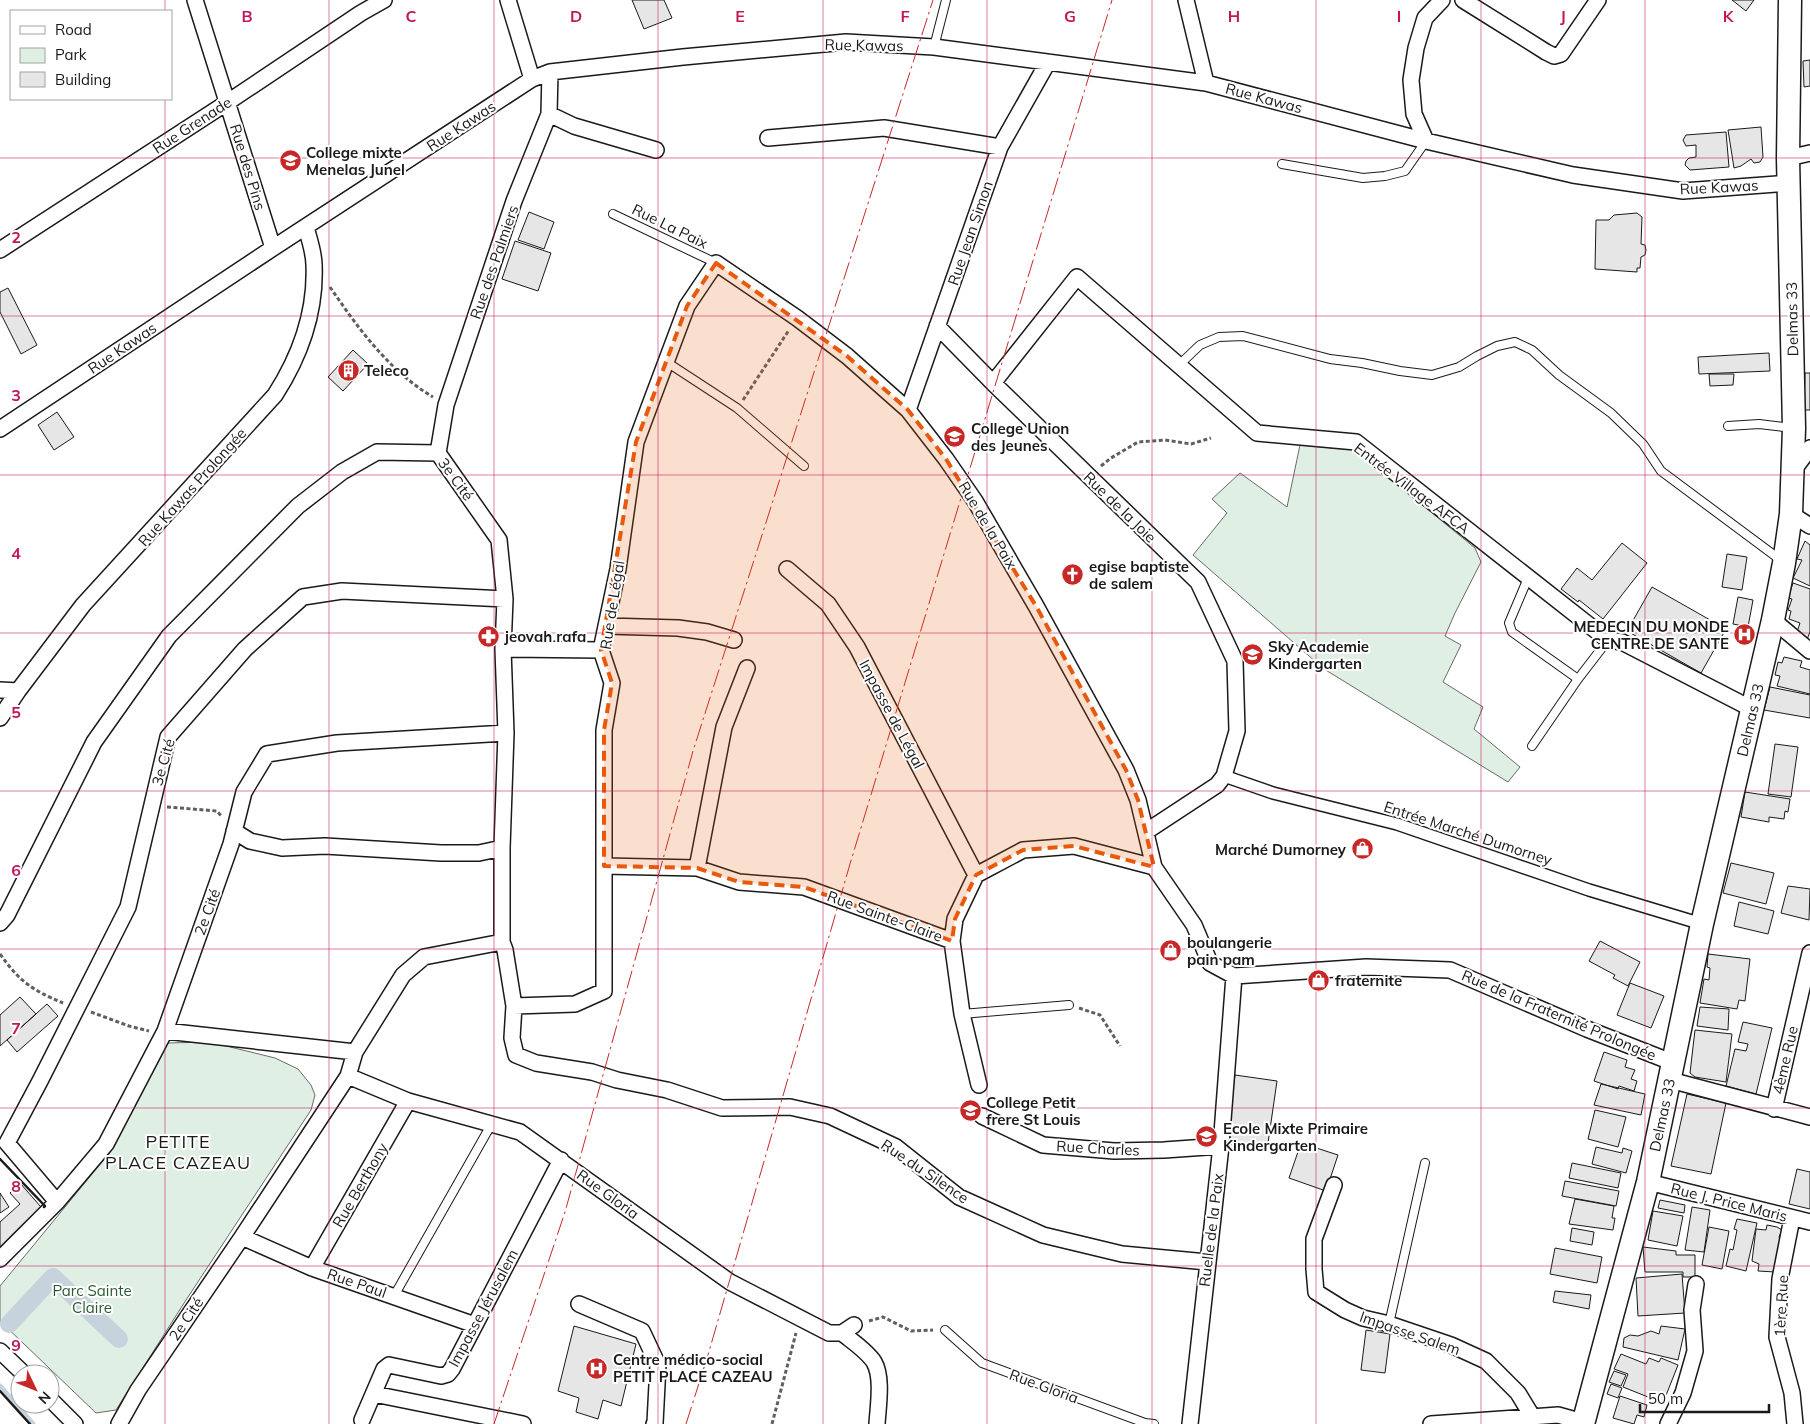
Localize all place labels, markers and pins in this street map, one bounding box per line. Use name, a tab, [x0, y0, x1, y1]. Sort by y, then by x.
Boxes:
place label: College mixte Menelas Junel	[306, 143, 405, 179]
school or university icon: College mixte Menelas Junel	[278, 149, 302, 173]
building icon: Teleco	[336, 358, 360, 382]
place label: Teleco	[364, 361, 409, 380]
place label: College Union des Jeunes	[971, 419, 1069, 455]
school or university icon: College Union des Jeunes	[943, 425, 967, 449]
place label: egise baptiste de salem	[1089, 557, 1189, 593]
church icon: egise baptiste de salem	[1061, 563, 1085, 587]
place label: MEDECIN DU MONDE CENTRE DE SANTE	[1574, 617, 1729, 653]
hospital icon: MEDECIN DU MONDE CENTRE DE SANTE	[1733, 623, 1757, 647]
pharmacy icon: jeovah rafa	[477, 624, 501, 648]
place label: jeovah rafa	[504, 627, 586, 646]
place label: Sky Academie Kindergarten	[1268, 637, 1369, 673]
school or university icon: Sky Academie Kindergarten	[1240, 643, 1264, 667]
shop icon: Marché Dumorney	[1350, 837, 1374, 861]
place label: Marché Dumorney	[1215, 840, 1347, 859]
place label: boulangerie pain pam	[1187, 933, 1272, 969]
shop icon: boulangerie pain pam	[1159, 939, 1183, 963]
shop icon: fraternite	[1307, 968, 1331, 992]
place label: fraternite	[1335, 971, 1402, 990]
place label: College Petit frere St Louis	[986, 1093, 1081, 1129]
school or university icon: College Petit frere St Louis	[958, 1099, 982, 1123]
place label: Ecole Mixte Primaire Kindergarten	[1223, 1119, 1368, 1155]
school or university icon: Ecole Mixte Primaire Kindergarten	[1195, 1125, 1219, 1149]
place label: Centre médico-social PETIT PLACE CAZEAU	[613, 1350, 773, 1386]
hospital icon: Centre médico-social PETIT PLACE CAZEAU	[585, 1356, 609, 1380]

